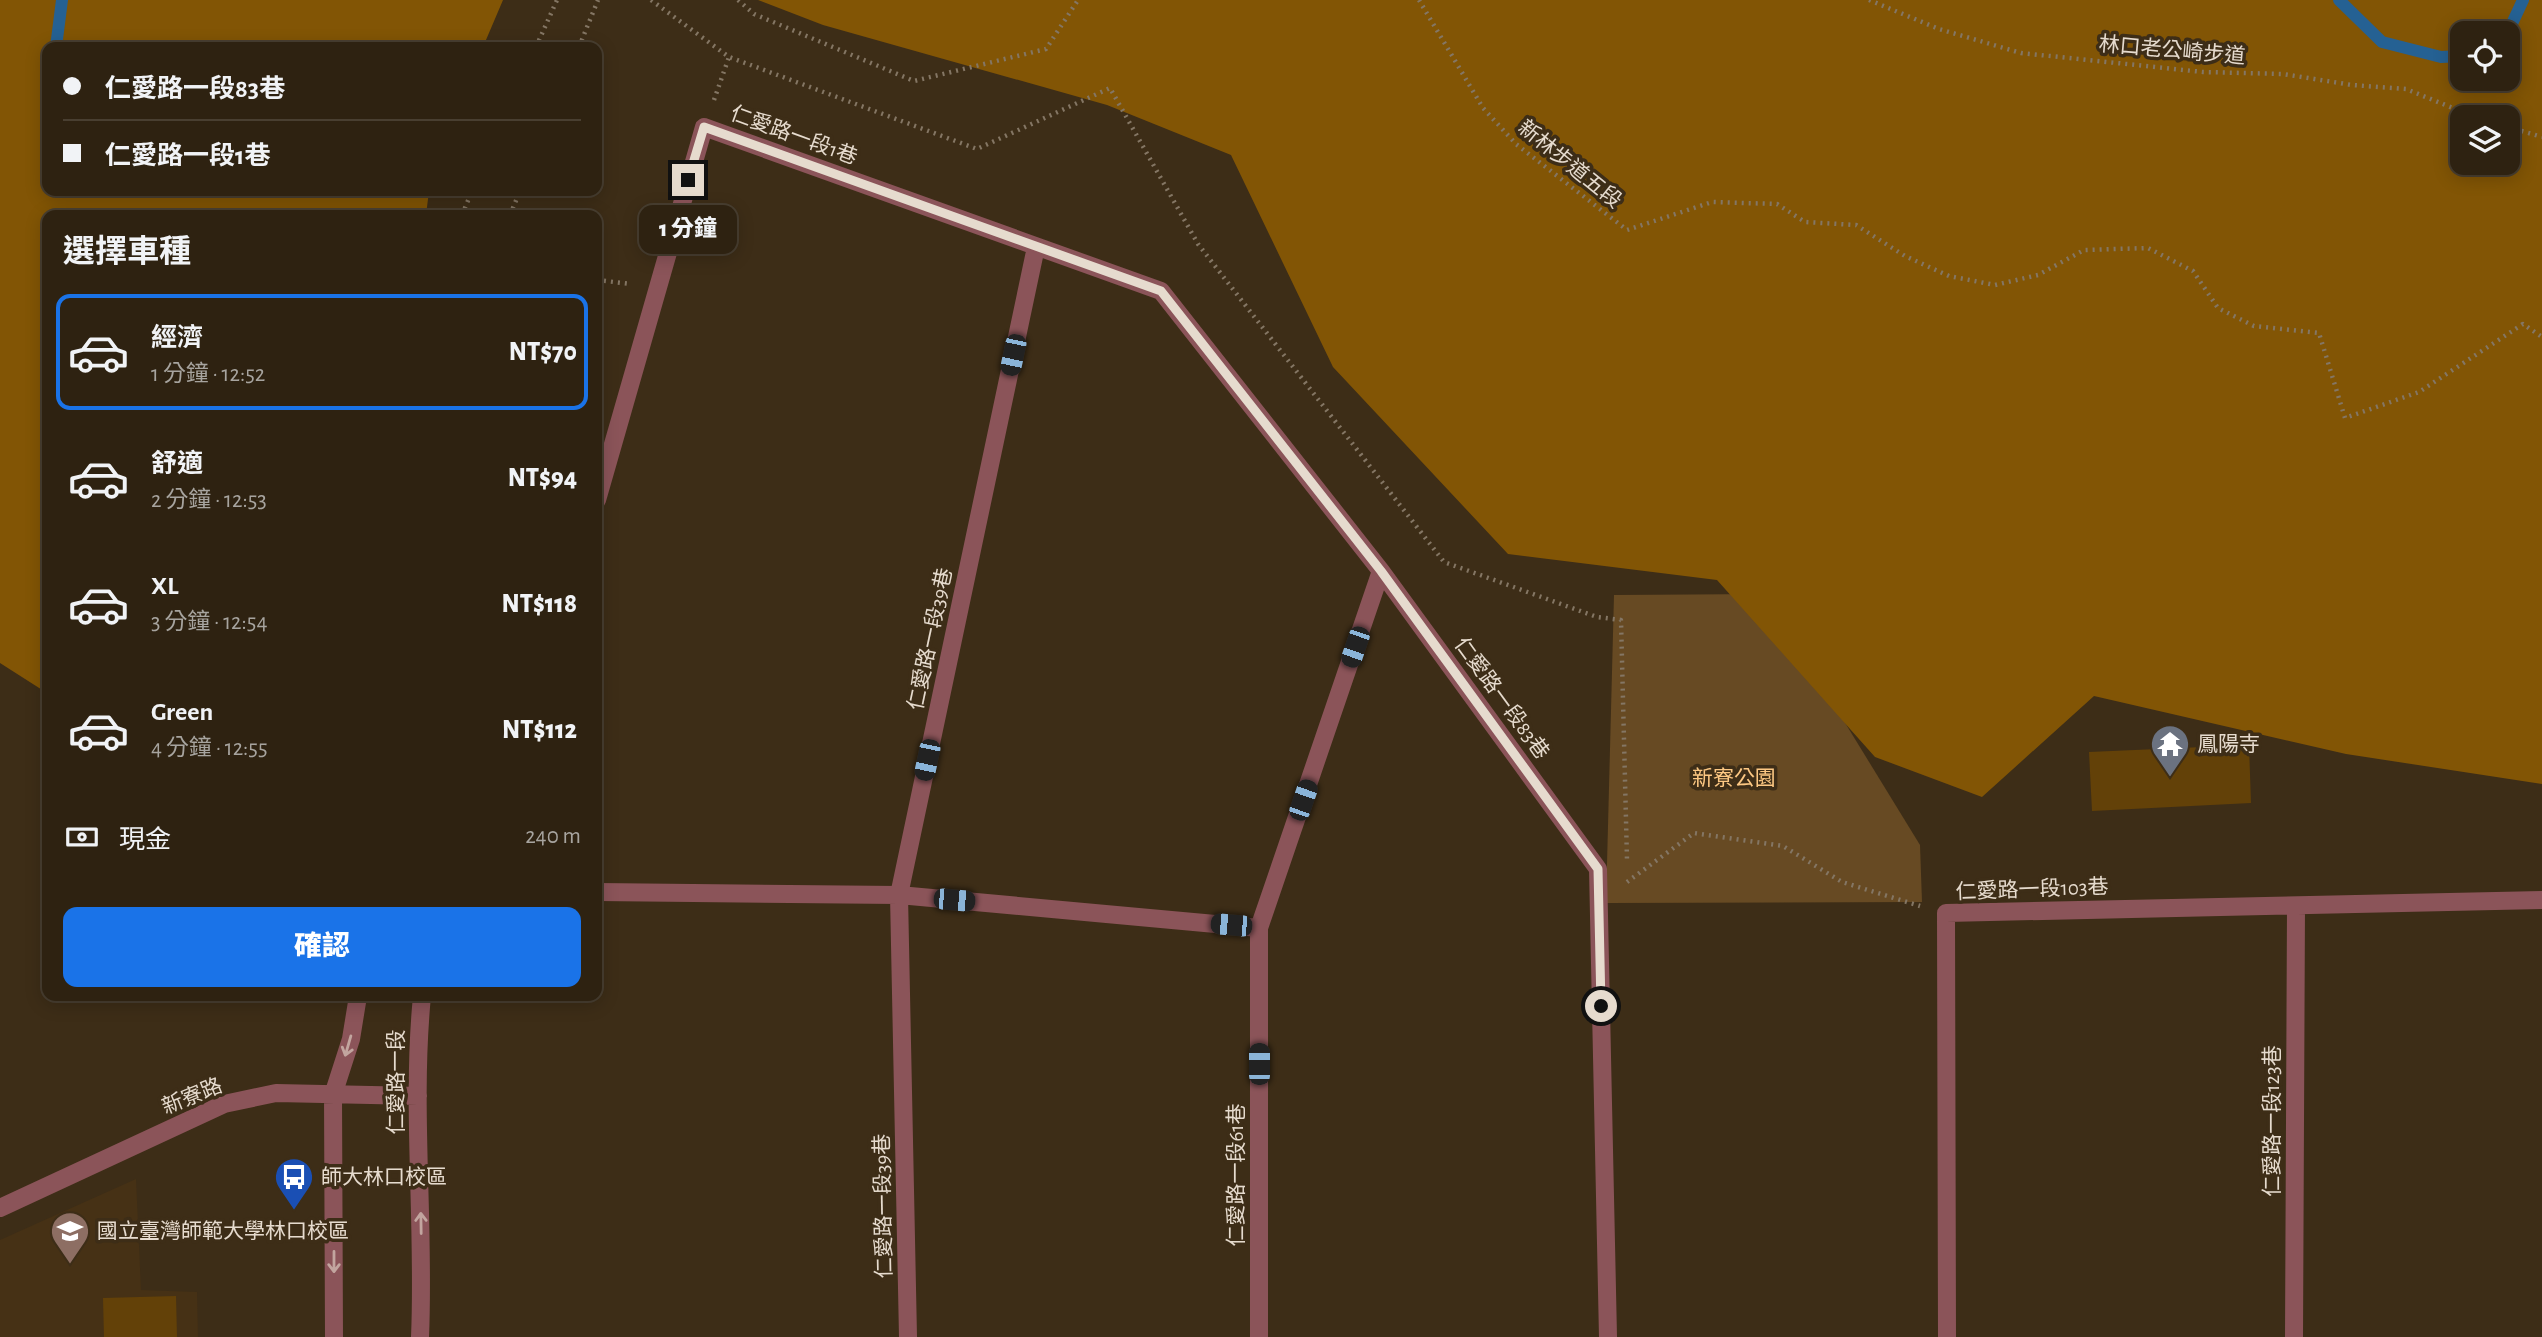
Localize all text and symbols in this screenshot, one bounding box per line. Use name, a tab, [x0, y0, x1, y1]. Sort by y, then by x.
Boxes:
map controls	[2450, 21, 2520, 175]
button: locate	[2450, 21, 2520, 91]
street label: 林口老公崎步道	[2098, 33, 2246, 67]
text: 仁愛路一段83巷	[105, 76, 285, 102]
street label: 仁愛路一段1巷	[728, 102, 860, 168]
button: layers	[2450, 105, 2520, 175]
street label: 新林步道五段	[1514, 116, 1626, 212]
text: 仁愛路一段1巷	[105, 143, 270, 169]
route end	[672, 164, 704, 196]
callout: 1 分鐘	[639, 204, 737, 254]
text: 1 分鐘	[659, 218, 717, 241]
text: 選擇車種	[63, 236, 191, 268]
icon: car	[67, 321, 130, 384]
text: 經濟	[151, 325, 203, 351]
car	[999, 332, 1028, 378]
text: NT$70	[509, 339, 577, 365]
text: 1 分鐘 · 12:52	[151, 363, 265, 386]
icon: car	[67, 447, 130, 510]
text: 舒適	[151, 451, 203, 477]
text: NT$94	[508, 465, 577, 491]
text: 2 分鐘 · 12:53	[151, 489, 267, 512]
street label: 仁愛路一段39巷	[904, 566, 956, 712]
icon: car	[67, 573, 130, 636]
text: XL	[151, 573, 178, 599]
text: NT$118	[502, 591, 577, 617]
text: 3 分鐘 · 12:54	[151, 611, 267, 634]
car	[1339, 624, 1372, 670]
street label: 仁愛路一段83巷	[1451, 633, 1553, 763]
icon: car	[67, 699, 130, 762]
text: Green	[151, 699, 213, 725]
text: NT$112	[502, 717, 577, 743]
temple icon: 鳳陽寺	[2149, 723, 2191, 778]
place label: 鳳陽寺	[2197, 733, 2260, 755]
text: 4 分鐘 · 12:55	[151, 737, 268, 760]
car	[913, 737, 942, 783]
park label: 新寮公園	[1692, 767, 1776, 789]
car	[1287, 777, 1320, 823]
icon: cash	[63, 818, 101, 856]
text: 240 m	[525, 825, 581, 848]
text: 現金	[119, 827, 171, 853]
street label: 仁愛路一段103巷	[1955, 875, 2109, 903]
car	[933, 888, 976, 912]
button: 確認	[63, 907, 581, 987]
car	[1210, 913, 1253, 937]
route start	[1585, 990, 1617, 1022]
street label: 仁愛路一段	[385, 1030, 407, 1135]
one-way arrow	[341, 1034, 354, 1057]
car	[1249, 1043, 1270, 1085]
street label: 仁愛路一段123巷	[2261, 1045, 2283, 1197]
street label: 新寮路	[159, 1074, 225, 1118]
street label: 仁愛路一段61巷	[1225, 1103, 1247, 1247]
street label: 仁愛路一段39巷	[871, 1134, 895, 1278]
bus stop icon: 師大林口校區	[273, 1156, 315, 1211]
place label: 師大林口校區	[321, 1166, 447, 1188]
school or university icon: 國立臺灣師範大學林口校區	[49, 1210, 91, 1265]
one-way arrow	[414, 1212, 427, 1235]
place label: 國立臺灣師範大學林口校區	[97, 1220, 349, 1242]
one-way arrow	[327, 1250, 341, 1273]

